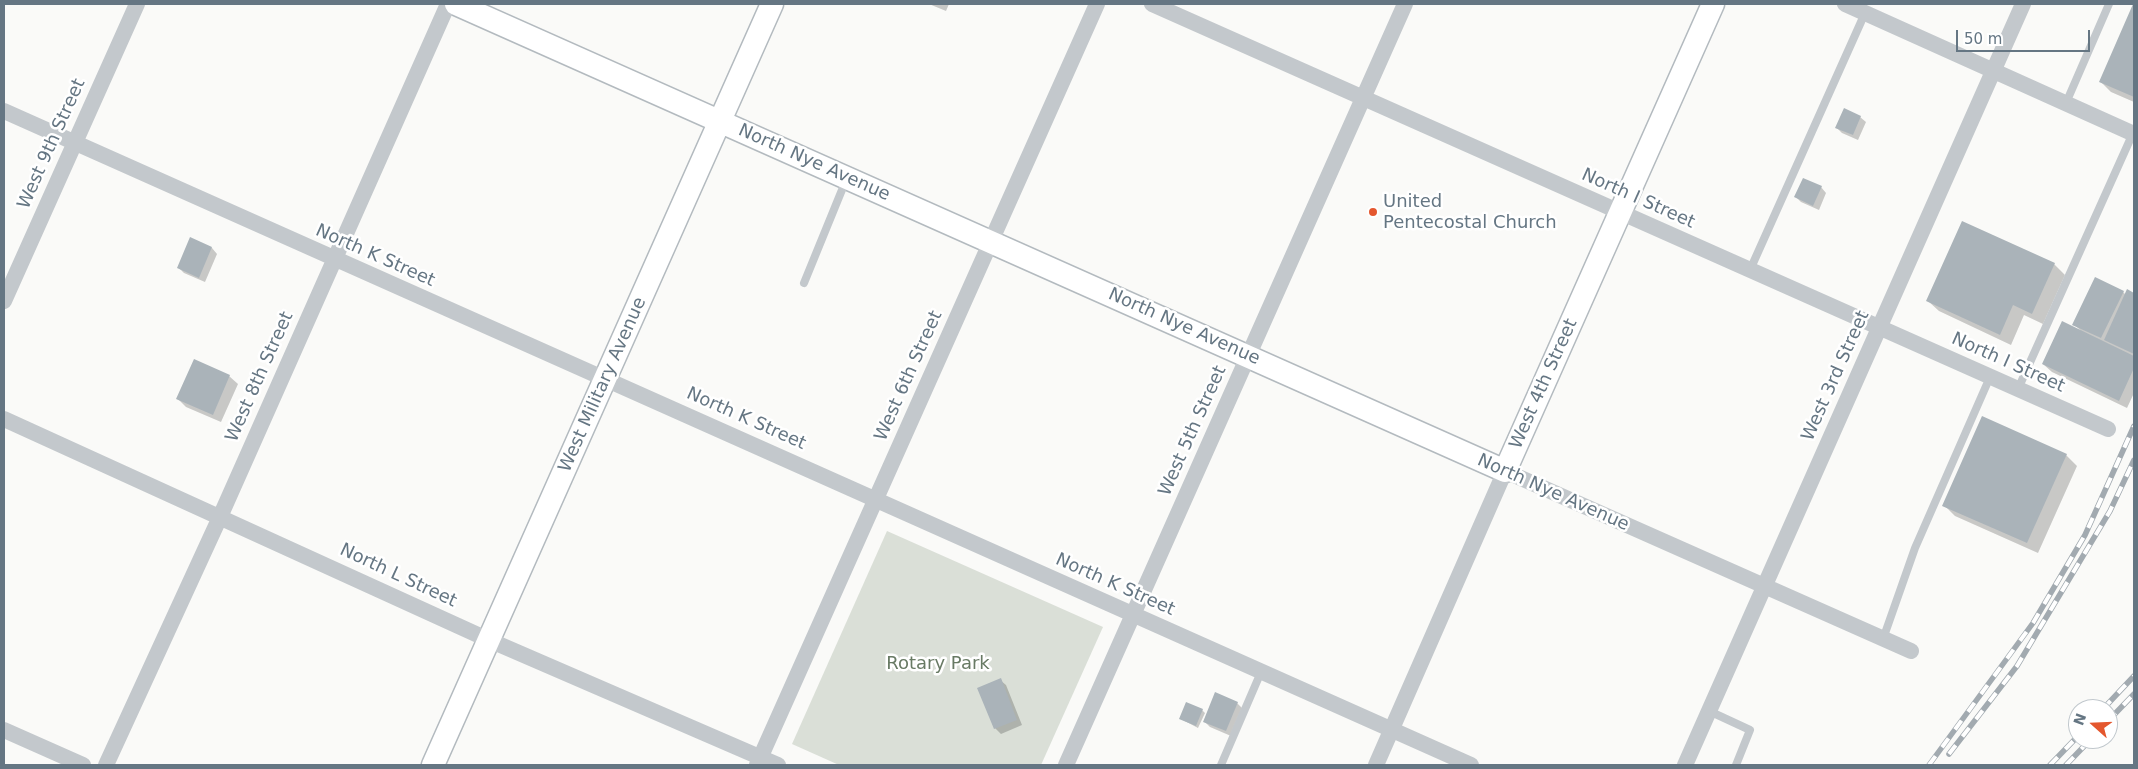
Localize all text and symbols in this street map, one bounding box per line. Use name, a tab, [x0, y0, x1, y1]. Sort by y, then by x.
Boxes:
scale bar	[1958, 20, 2092, 52]
text: 50 m	[1964, 30, 2002, 48]
street label: West 9th Street	[14, 76, 90, 212]
street label: North Nye Avenue	[735, 120, 893, 206]
street label: North I Street	[1578, 164, 1698, 234]
place label: United Pentecostal Church	[1383, 191, 1557, 233]
marker: United Pentecostal Church	[1367, 206, 1379, 218]
street label: North K Street	[312, 220, 438, 292]
street label: North Nye Avenue	[1105, 284, 1263, 370]
street label: West Military Avenue	[555, 294, 651, 476]
street label: West 3rd Street	[1798, 307, 1874, 445]
street label: West 6th Street	[871, 308, 947, 444]
street label: West 8th Street	[222, 309, 298, 445]
street label: West 4th Street	[1506, 316, 1582, 452]
street label: North I Street	[1948, 328, 2068, 398]
street label: West 5th Street	[1155, 363, 1231, 499]
street label: North K Street	[683, 383, 809, 455]
street label: North Nye Avenue	[1474, 450, 1632, 536]
street label: North L Street	[336, 539, 460, 613]
street label: North K Street	[1052, 549, 1178, 621]
park label: Rotary Park	[886, 653, 990, 675]
north arrow	[2068, 699, 2118, 749]
text: N	[2070, 711, 2089, 727]

